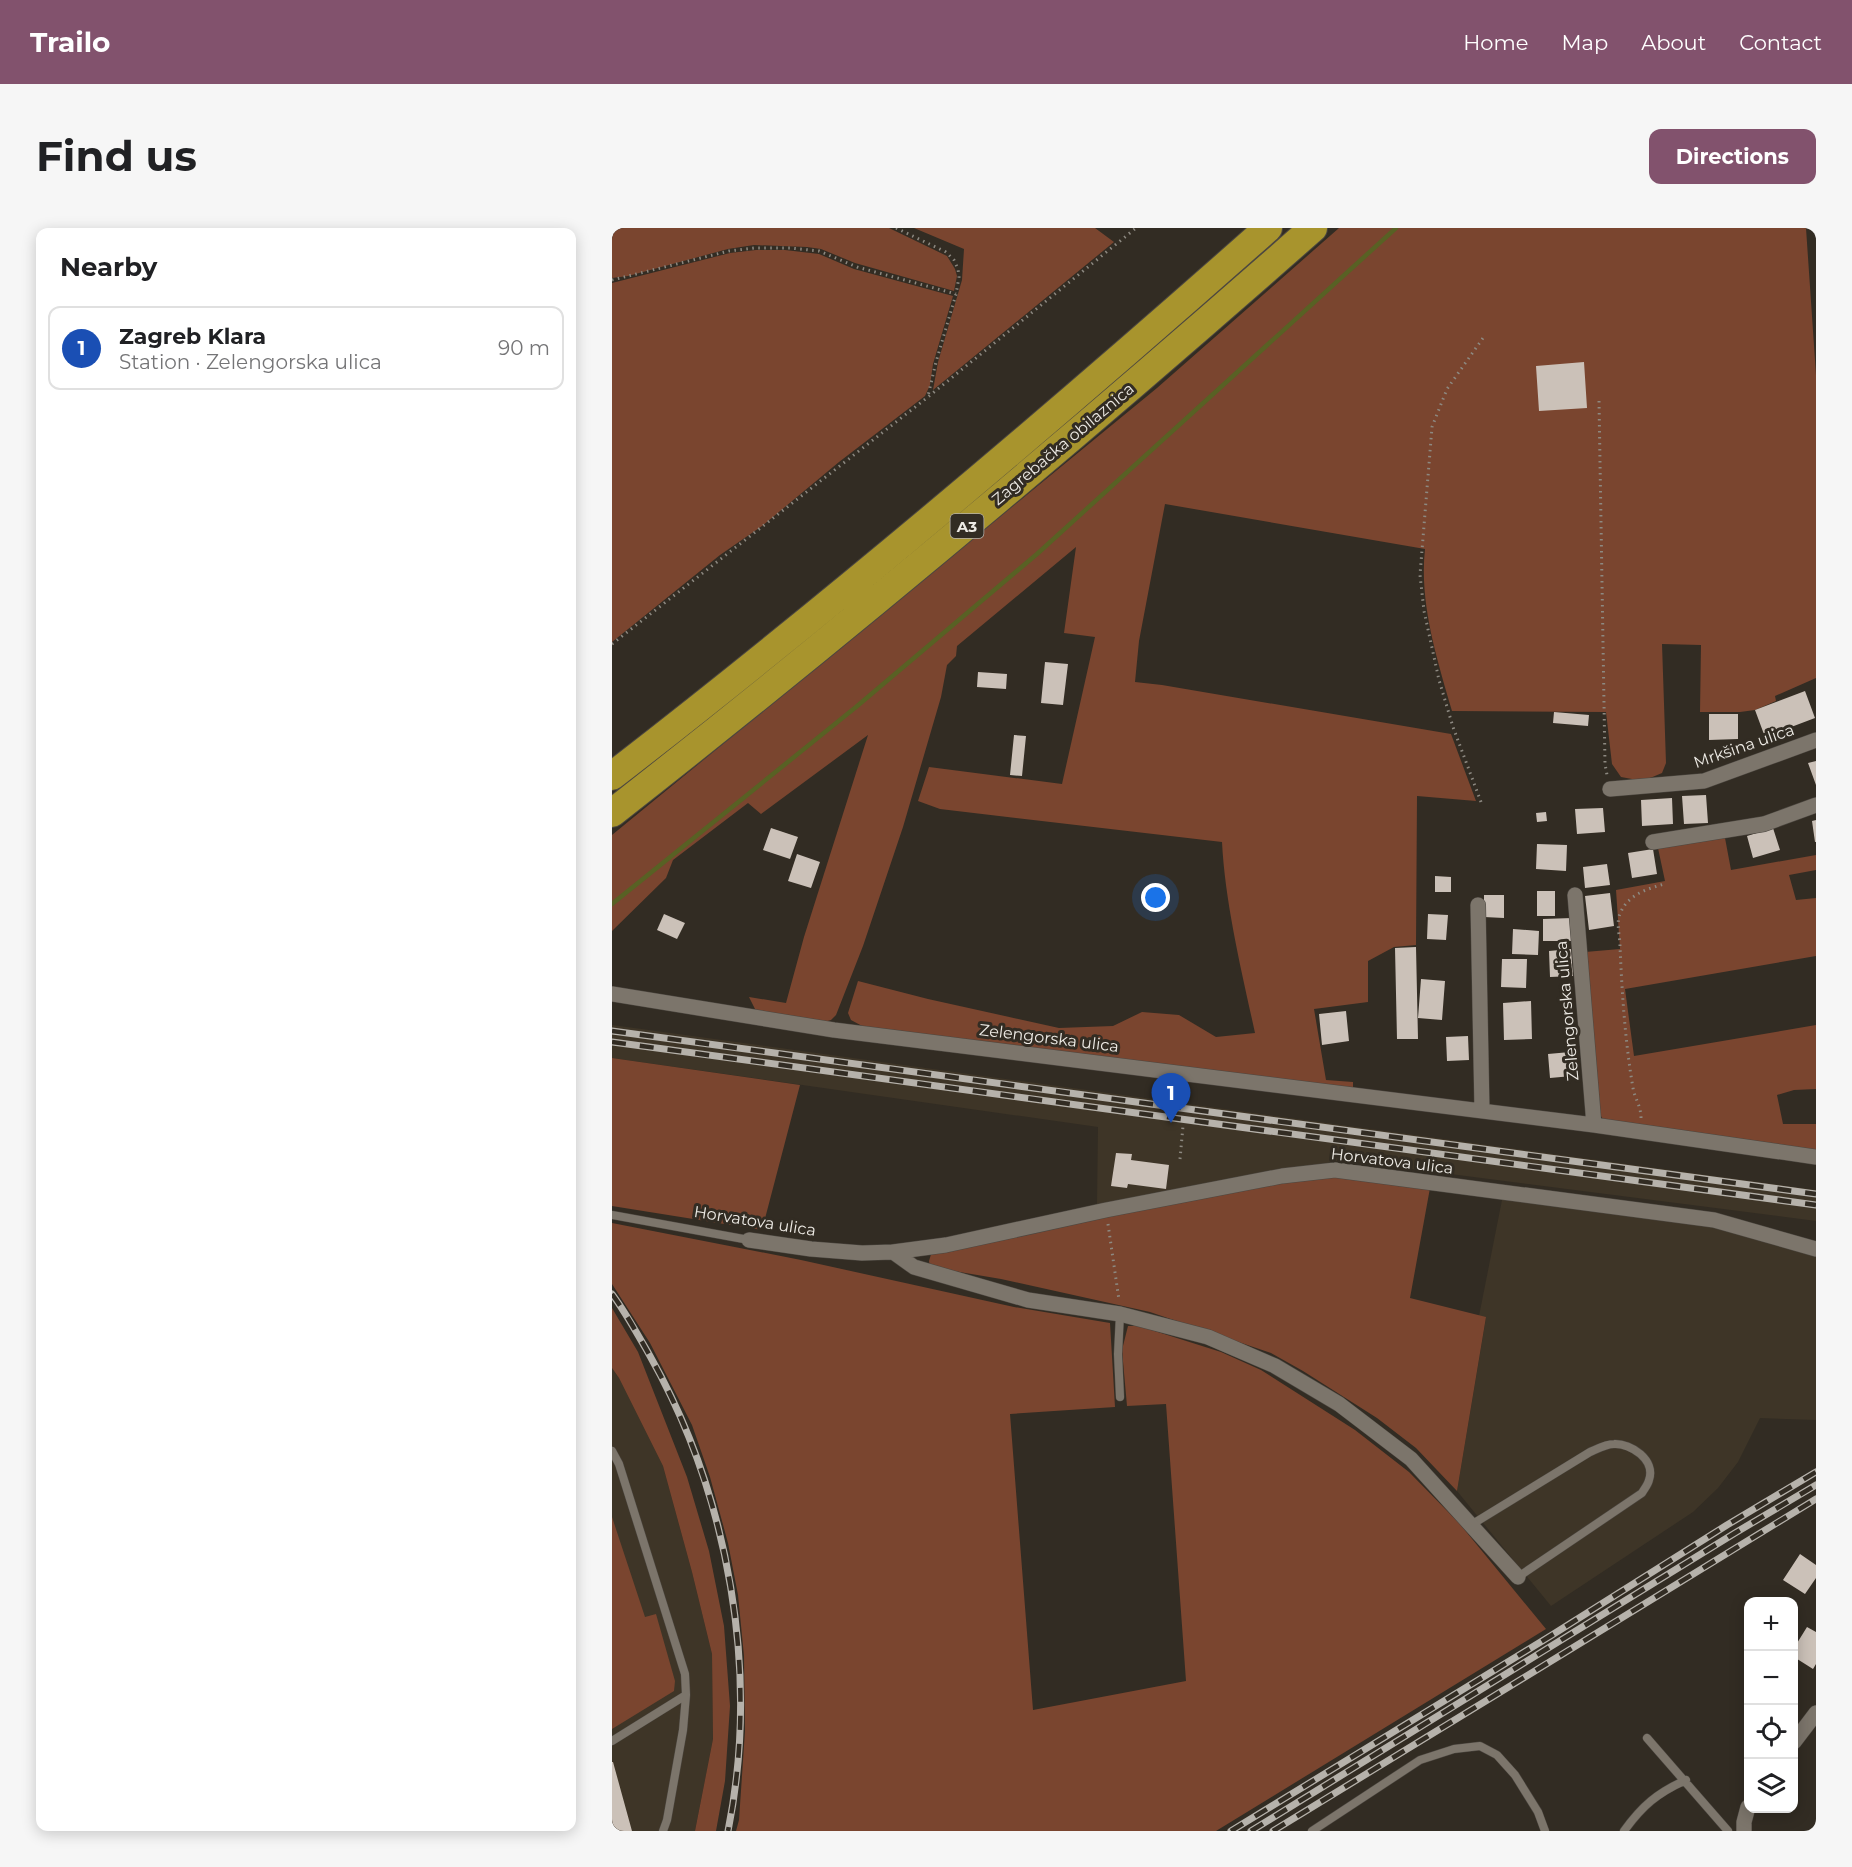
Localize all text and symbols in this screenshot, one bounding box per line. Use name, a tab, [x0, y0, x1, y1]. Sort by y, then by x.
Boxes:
text: Trailo	[30, 25, 110, 59]
text: Home	[1463, 30, 1528, 55]
text: Map	[1561, 30, 1608, 55]
text: About	[1641, 30, 1706, 55]
text: Contact	[1739, 30, 1822, 55]
button: Directions	[1649, 129, 1816, 184]
text: Find us	[36, 130, 197, 182]
text: Nearby	[60, 251, 157, 283]
text: Zagreb Klara	[119, 323, 266, 350]
text: 1	[78, 336, 85, 360]
text: 90 m	[498, 336, 550, 360]
text: Station · Zelengorska ulica	[119, 350, 382, 374]
street label: Zagrebačka obilaznica	[988, 379, 1138, 509]
road number: A3	[950, 514, 984, 538]
street label: Mrkšina ulica	[1691, 720, 1797, 772]
your location	[1141, 883, 1170, 912]
street label: Zelengorska ulica	[1551, 940, 1583, 1082]
street label: Zelengorska ulica	[978, 1020, 1120, 1056]
pin: 1	[1152, 1074, 1190, 1123]
street label: Horvatova ulica	[1330, 1144, 1454, 1178]
street label: Horvatova ulica	[693, 1202, 817, 1240]
map controls	[1744, 1597, 1798, 1813]
button: +	[1744, 1597, 1798, 1651]
button: −	[1744, 1651, 1798, 1705]
button: locate	[1744, 1705, 1798, 1759]
button: layers	[1744, 1759, 1798, 1813]

